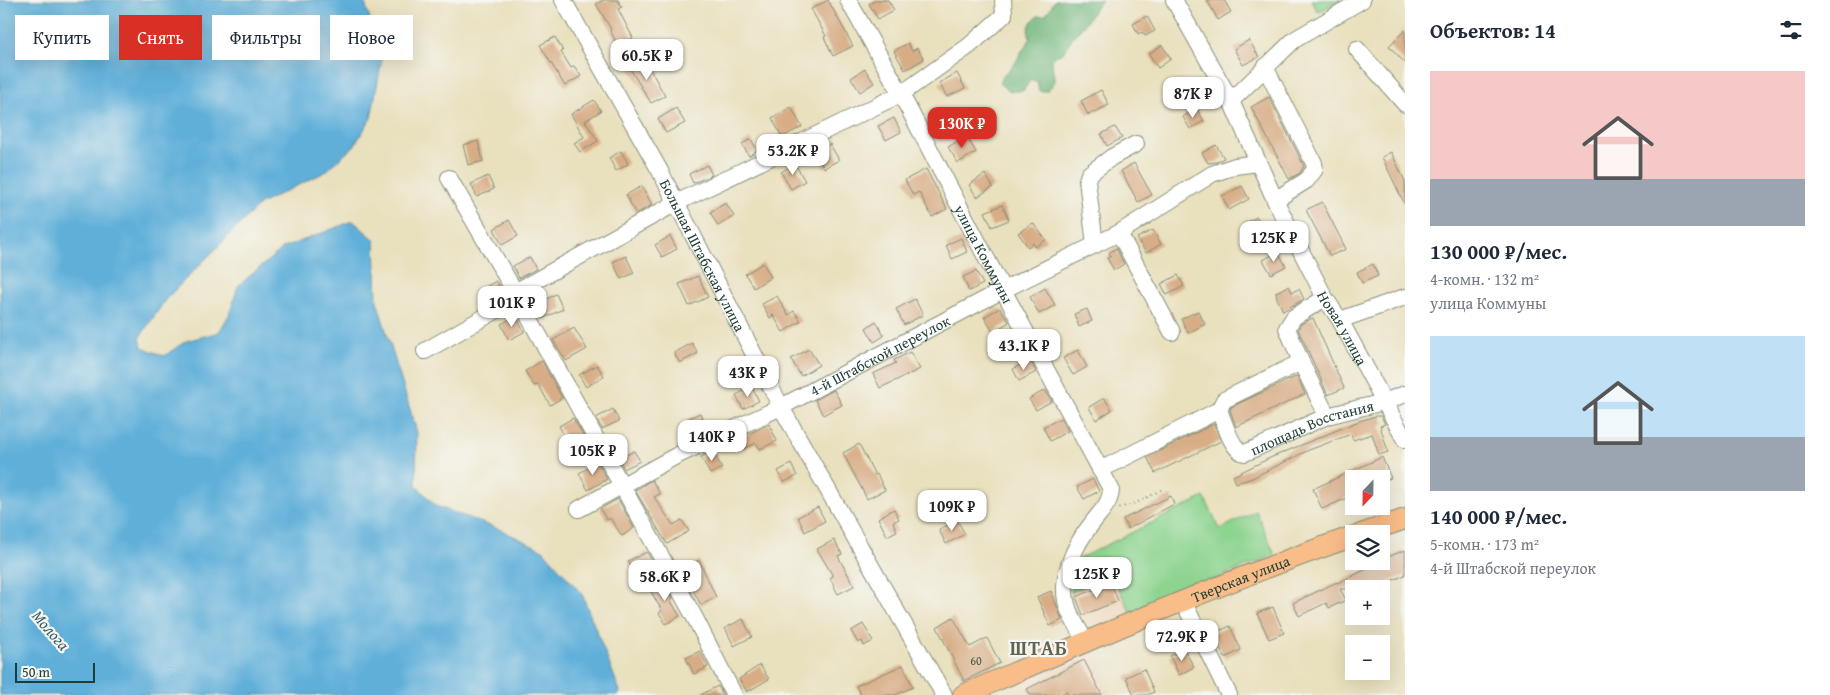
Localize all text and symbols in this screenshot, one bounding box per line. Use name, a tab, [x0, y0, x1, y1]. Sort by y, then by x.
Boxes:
chip: Купить	[15, 15, 109, 60]
chip: Снять	[119, 15, 202, 60]
chip: Фильтры	[212, 15, 320, 60]
chip: Новое	[330, 15, 413, 60]
text: Объектов: 14	[1430, 15, 1556, 46]
icon: filters	[1777, 16, 1805, 44]
pin: 60.5K ₽	[601, 38, 693, 81]
text: 60.5K ₽	[621, 43, 673, 67]
pin: 87K ₽	[1158, 76, 1228, 119]
text: 87K ₽	[1174, 81, 1212, 105]
icon: home	[1573, 103, 1663, 193]
pin: 130K ₽	[921, 106, 1003, 149]
text: 130K ₽	[939, 111, 985, 135]
pin: 53.2K ₽	[747, 134, 839, 176]
text: 53.2K ₽	[767, 138, 819, 162]
street label: Большая Штабская улица	[655, 175, 751, 336]
street label: улица Коммуны	[949, 200, 1019, 307]
pin: 125K ₽	[1233, 220, 1315, 263]
text: 125K ₽	[1251, 225, 1297, 249]
text: 130 000 ₽/мес.	[1430, 236, 1567, 267]
text: 4-комн. · 132 m²	[1430, 267, 1539, 291]
pin: 101K ₽	[471, 286, 553, 328]
street label: Новая улица	[1312, 287, 1373, 370]
text: 101K ₽	[489, 290, 535, 314]
text: улица Коммуны	[1430, 291, 1546, 315]
street label: 4-й Штабской переулок	[806, 309, 954, 401]
pin: 43.1K ₽	[978, 328, 1070, 371]
text: 43.1K ₽	[998, 333, 1050, 357]
pin: 43K ₽	[713, 356, 783, 398]
text: 43K ₽	[729, 360, 767, 384]
icon: home	[1573, 368, 1663, 458]
street label: площадь Восстания	[1247, 394, 1376, 460]
pin: 140K ₽	[671, 420, 753, 462]
text: 140K ₽	[689, 424, 735, 448]
pin: 105K ₽	[552, 434, 634, 476]
text: 105K ₽	[570, 438, 616, 462]
north arrow	[1345, 470, 1390, 515]
map controls	[1345, 470, 1390, 680]
pin: 109K ₽	[911, 490, 993, 532]
text: 109K ₽	[929, 494, 975, 518]
text: 140 000 ₽/мес.	[1430, 501, 1567, 532]
button: layers	[1345, 525, 1390, 570]
text: 5-комн. · 173 m²	[1430, 532, 1539, 556]
street label: Тверская улица	[1188, 549, 1293, 607]
pin: 125K ₽	[1056, 556, 1138, 599]
text: 4-й Штабской переулок	[1430, 556, 1596, 580]
pin: 58.6K ₽	[619, 560, 711, 602]
text: 125K ₽	[1074, 561, 1120, 585]
text: 58.6K ₽	[639, 564, 691, 588]
button: +	[1345, 580, 1390, 625]
water label: Молога	[27, 604, 76, 656]
pin: 72.9K ₽	[1136, 620, 1228, 662]
text: 72.9K ₽	[1156, 624, 1208, 648]
district label: ШТАБ	[1010, 633, 1068, 662]
button: −	[1345, 635, 1390, 680]
house number: 60	[970, 652, 982, 669]
scale bar	[15, 660, 95, 683]
text: 50 m	[22, 662, 50, 682]

